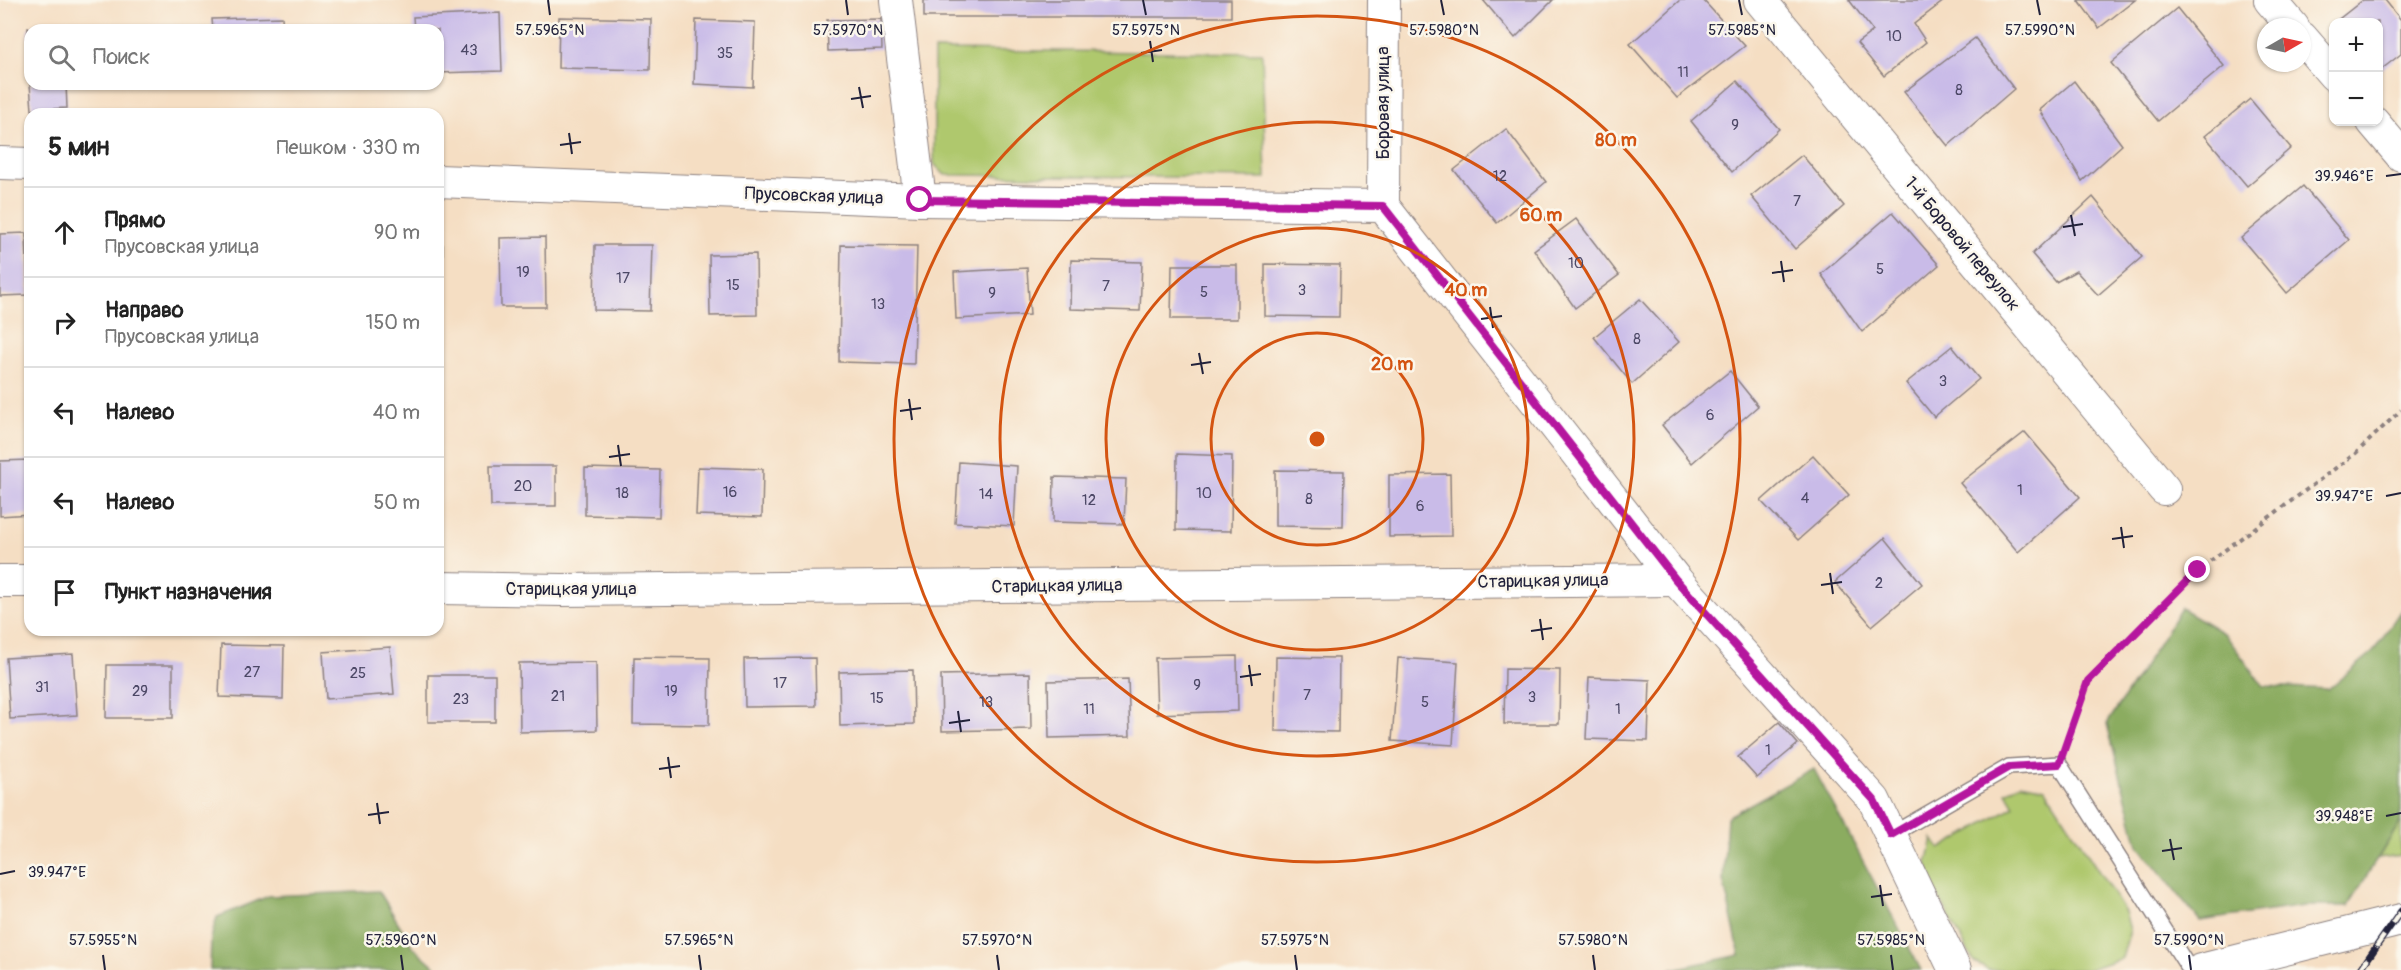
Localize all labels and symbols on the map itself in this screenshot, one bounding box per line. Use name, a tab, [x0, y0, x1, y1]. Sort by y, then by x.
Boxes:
north arrow	[2257, 18, 2311, 72]
text: 57.5965°N	[516, 21, 584, 40]
text: 57.5970°N	[813, 21, 883, 40]
text: 57.5975°N	[1112, 21, 1180, 40]
text: 57.5980°N	[1409, 21, 1479, 40]
text: 57.5985°N	[1708, 21, 1776, 40]
text: 57.5990°N	[2005, 21, 2075, 40]
house number: 10	[1886, 27, 1902, 46]
house number: 43	[460, 41, 478, 60]
house number: 35	[717, 44, 733, 63]
street label: Боровая улица	[1372, 46, 1395, 160]
house number: 11	[1677, 63, 1689, 82]
house number: 8	[1955, 81, 1963, 100]
house number: 9	[1731, 116, 1739, 135]
text: 80 m	[1595, 129, 1637, 152]
house number: 12	[1493, 167, 1507, 186]
text: 39.946°E	[2315, 167, 2374, 186]
street label: 1-й Боровой переулок	[1899, 172, 2025, 316]
street label: Прусовская улица	[744, 182, 884, 210]
route start	[906, 186, 932, 212]
house number: 7	[1793, 192, 1801, 211]
text: 60 m	[1520, 204, 1562, 227]
house number: 10	[1568, 254, 1584, 273]
house number: 5	[1876, 260, 1884, 279]
house number: 19	[516, 263, 530, 282]
house number: 17	[616, 269, 630, 288]
house number: 15	[726, 276, 740, 295]
house number: 7	[1102, 277, 1110, 296]
text: 40 m	[1445, 279, 1487, 302]
house number: 3	[1298, 281, 1306, 300]
house number: 5	[1200, 283, 1208, 302]
house number: 9	[988, 284, 996, 303]
house number: 13	[871, 295, 885, 314]
house number: 8	[1633, 330, 1641, 349]
text: 20 m	[1371, 353, 1413, 376]
house number: 3	[1939, 372, 1947, 391]
house number: 6	[1706, 406, 1714, 425]
centre of rings	[1307, 429, 1327, 449]
house number: 20	[514, 477, 532, 496]
house number: 1	[2017, 481, 2023, 500]
house number: 16	[723, 483, 737, 502]
house number: 18	[615, 484, 629, 503]
house number: 10	[1196, 484, 1212, 503]
house number: 14	[979, 485, 994, 504]
text: 39.947°E	[2315, 487, 2373, 506]
house number: 4	[1801, 489, 1810, 508]
house number: 8	[1305, 490, 1313, 509]
house number: 12	[1082, 491, 1096, 510]
house number: 6	[1416, 497, 1424, 516]
route end	[2184, 556, 2210, 582]
street label: Старицкая улица	[1477, 568, 1609, 594]
street label: Старицкая улица	[991, 573, 1123, 599]
house number: 2	[1875, 574, 1883, 593]
street label: Старицкая улица	[505, 578, 637, 601]
house number: 27	[244, 663, 260, 682]
house number: 25	[350, 664, 366, 683]
house number: 17	[773, 674, 787, 693]
house number: 9	[1193, 676, 1201, 695]
house number: 31	[35, 678, 49, 697]
house number: 29	[132, 682, 148, 701]
house number: 19	[664, 682, 678, 701]
house number: 7	[1303, 686, 1311, 705]
house number: 21	[551, 687, 565, 706]
house number: 3	[1528, 688, 1536, 707]
house number: 15	[870, 689, 884, 708]
house number: 23	[453, 690, 469, 709]
house number: 13	[979, 693, 993, 712]
house number: 5	[1421, 693, 1429, 712]
house number: 11	[1083, 700, 1095, 719]
house number: 1	[1615, 700, 1621, 719]
house number: 1	[1765, 741, 1771, 760]
text: 39.948°E	[2315, 807, 2373, 826]
text: 39.947°E	[28, 863, 86, 882]
text: 57.5955°N	[69, 931, 137, 950]
text: 57.5960°N	[366, 931, 436, 950]
text: 57.5965°N	[665, 931, 733, 950]
text: 57.5970°N	[962, 931, 1032, 950]
text: 57.5975°N	[1261, 931, 1329, 950]
text: 57.5980°N	[1558, 931, 1628, 950]
text: 57.5985°N	[1857, 931, 1925, 950]
text: 57.5990°N	[2154, 931, 2224, 950]

